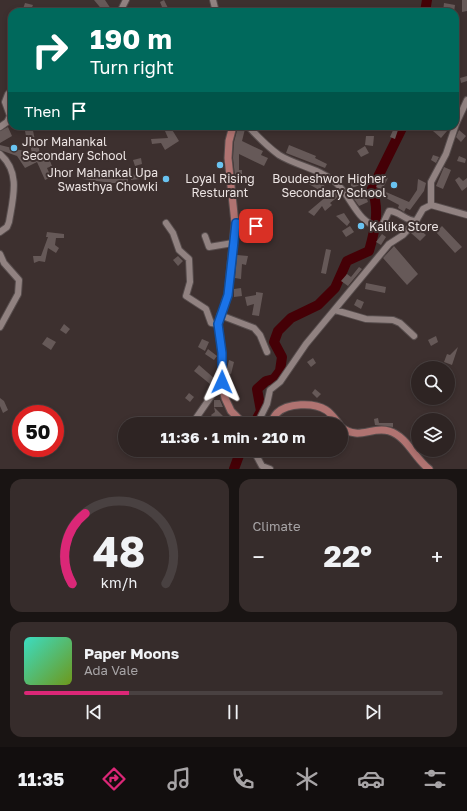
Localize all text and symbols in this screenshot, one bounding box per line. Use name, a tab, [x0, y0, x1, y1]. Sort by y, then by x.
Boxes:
text: 190 m	[90, 22, 172, 55]
icon: right	[24, 24, 76, 76]
text: Turn right	[90, 56, 174, 78]
icon: arrive	[68, 100, 90, 122]
text: Then	[24, 102, 60, 120]
place label: Jhor Mahankal Secondary School	[22, 134, 127, 163]
marker: Jhor Mahankal Secondary School	[9, 143, 19, 153]
marker: Loyal Rising Resturant	[215, 160, 225, 170]
place label: Jhor Mahankal Upa Swasthya Chowki	[47, 165, 158, 194]
place label: Loyal Rising Resturant	[185, 171, 255, 200]
place label: Boudeshwor Higher Secondary School	[272, 171, 386, 200]
marker: Jhor Mahankal Upa Swasthya Chowki	[161, 174, 171, 184]
marker: Boudeshwor Higher Secondary School	[389, 180, 399, 190]
pin	[239, 209, 273, 243]
icon: arrive	[245, 215, 267, 237]
place label: Kalika Store	[369, 219, 438, 234]
marker: Kalika Store	[356, 221, 366, 231]
position arrow	[201, 361, 243, 403]
map controls	[411, 361, 455, 457]
button: search	[411, 361, 455, 405]
speed limit sign: 50	[12, 405, 64, 457]
button: layers	[411, 413, 455, 457]
text: 11:36 · 1 min · 210 m	[161, 428, 305, 446]
text: Climate	[253, 518, 300, 534]
text: 48	[93, 525, 146, 575]
text: 22°	[324, 538, 372, 574]
text: −	[253, 543, 265, 570]
text: +	[431, 543, 443, 570]
text: km/h	[101, 573, 137, 590]
text: Paper Moons	[84, 644, 179, 662]
text: Ada Vale	[84, 662, 138, 678]
icon: previous	[83, 701, 105, 723]
icon: pause	[222, 701, 244, 723]
icon: next	[362, 701, 384, 723]
icon: directions	[100, 765, 128, 793]
icon: music	[165, 765, 193, 793]
icon: phone	[229, 765, 257, 793]
icon: climate	[293, 765, 321, 793]
icon: car	[357, 765, 385, 793]
icon: filters	[421, 765, 449, 793]
text: 11:35	[18, 768, 64, 790]

